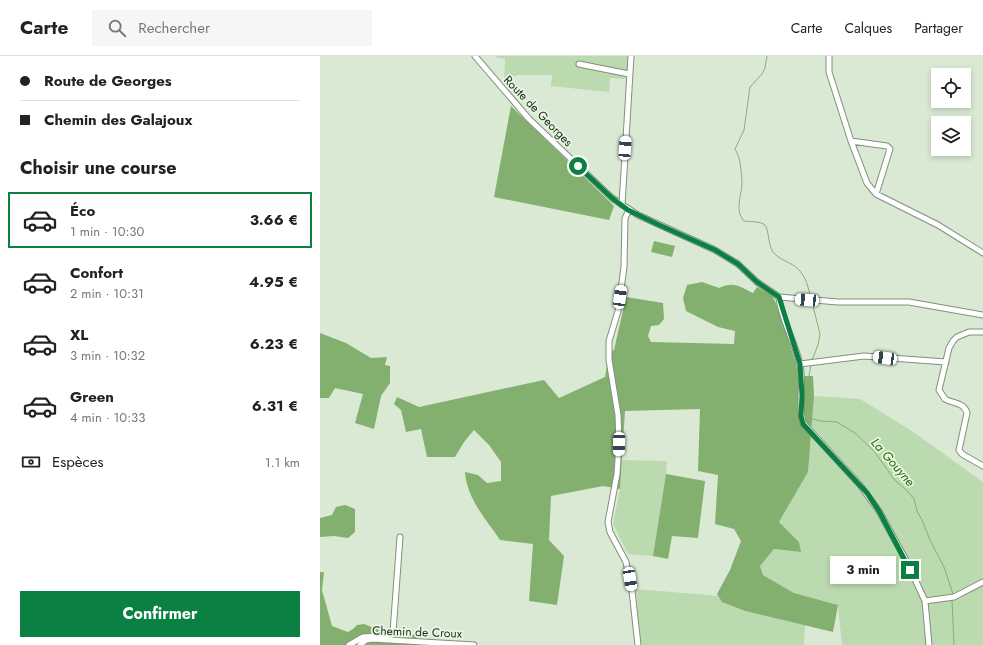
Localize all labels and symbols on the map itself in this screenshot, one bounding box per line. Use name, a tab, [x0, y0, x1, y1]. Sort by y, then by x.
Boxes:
street label: Route de Georges	[499, 71, 577, 151]
car	[618, 136, 632, 160]
route start	[569, 157, 587, 175]
car	[612, 284, 628, 310]
car	[795, 293, 819, 307]
car	[872, 350, 898, 366]
car	[613, 432, 625, 456]
water label: La Gouyne	[867, 434, 920, 491]
callout: 3 min	[830, 556, 896, 584]
route end	[901, 561, 919, 579]
car	[622, 566, 638, 592]
street label: Chemin de Croux	[372, 621, 463, 643]

